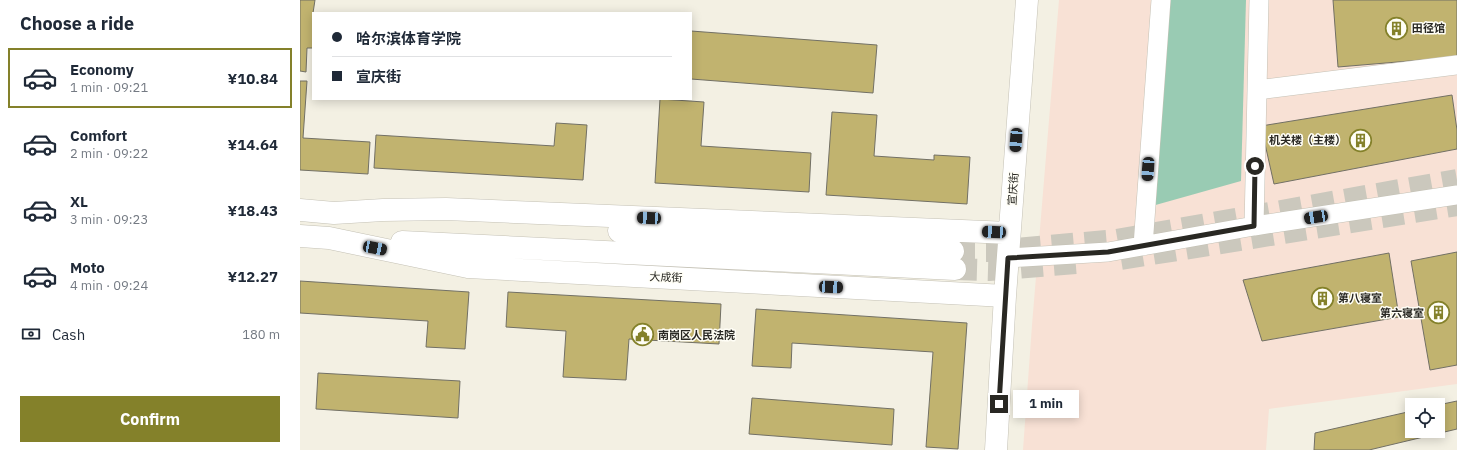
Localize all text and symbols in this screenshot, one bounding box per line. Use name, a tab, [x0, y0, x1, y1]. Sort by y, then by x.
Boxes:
text: Choose a ride	[20, 12, 134, 35]
building icon: 田径馆	[1383, 15, 1409, 41]
place label: 田径馆	[1412, 21, 1445, 35]
text: 哈尔滨体育学院	[356, 29, 461, 48]
icon: car	[22, 60, 58, 96]
text: Economy	[70, 60, 134, 79]
text: 宣庆街	[356, 67, 401, 86]
text: ¥10.84	[228, 69, 278, 88]
text: 1 min · 09:21	[70, 79, 148, 96]
icon: car	[22, 126, 58, 162]
text: Comfort	[70, 126, 127, 145]
building icon: 机关楼（主楼）	[1348, 127, 1374, 153]
car	[1009, 128, 1023, 152]
place label: 机关楼（主楼）	[1269, 133, 1346, 147]
text: ¥14.64	[228, 135, 278, 154]
text: 2 min · 09:22	[70, 145, 148, 162]
car	[1141, 157, 1155, 181]
route start	[1246, 157, 1264, 175]
street label: 宣庆街	[1005, 172, 1021, 206]
icon: car	[22, 192, 58, 228]
text: XL	[70, 192, 88, 211]
text: ¥18.43	[228, 201, 278, 220]
car	[1303, 209, 1329, 225]
text: 3 min · 09:23	[70, 211, 148, 228]
car	[637, 211, 661, 225]
car	[982, 225, 1006, 239]
car	[362, 240, 388, 256]
icon: car	[22, 258, 58, 294]
text: Moto	[70, 258, 105, 277]
text: ¥12.27	[228, 267, 278, 286]
street label: 大成街	[649, 269, 683, 285]
text: 4 min · 09:24	[70, 277, 148, 294]
car	[819, 280, 843, 294]
building icon: 第八寝室	[1309, 285, 1335, 311]
place label: 第八寝室	[1338, 291, 1382, 305]
building icon: 第六寝室	[1426, 300, 1452, 326]
place label: 第六寝室	[1380, 306, 1424, 320]
public building icon: 南岗区人民法院	[629, 322, 655, 348]
icon: cash	[20, 323, 42, 345]
text: Cash	[52, 325, 85, 344]
text: 180 m	[242, 326, 280, 343]
place label: 南岗区人民法院	[658, 328, 735, 342]
callout: 1 min	[1013, 390, 1079, 418]
route end	[990, 395, 1008, 413]
text: 1 min	[1029, 395, 1063, 412]
button: Confirm	[20, 396, 280, 442]
map controls	[1405, 398, 1445, 438]
button: locate	[1405, 398, 1445, 438]

